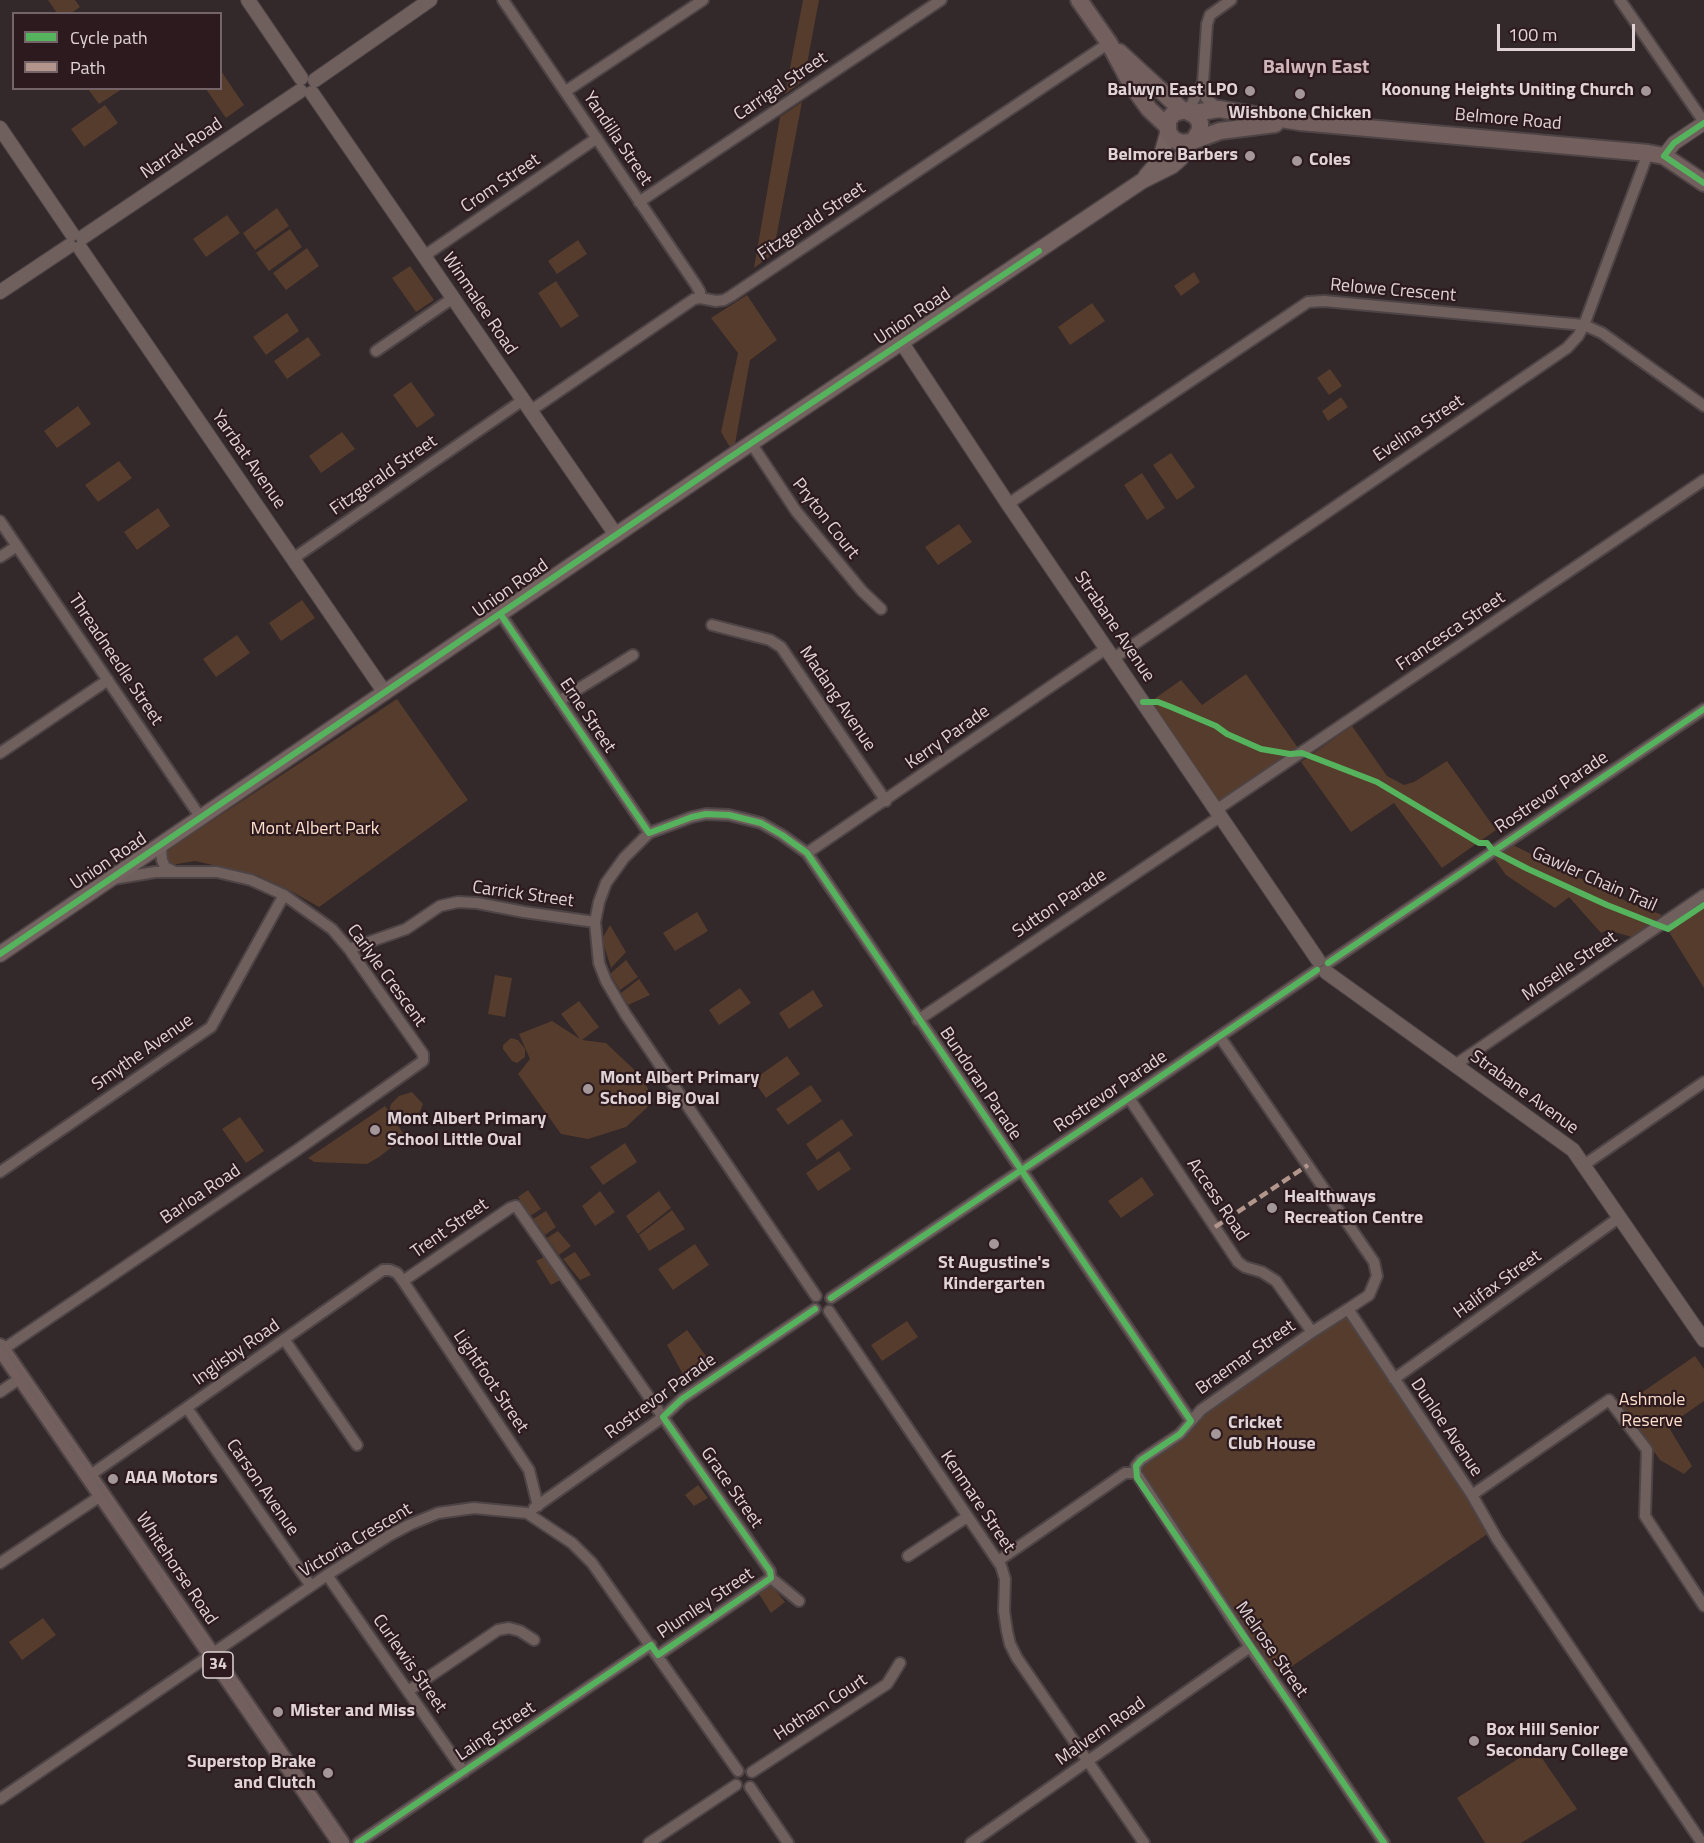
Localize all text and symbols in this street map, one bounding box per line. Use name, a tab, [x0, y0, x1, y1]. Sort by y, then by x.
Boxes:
legend	[12, 12, 222, 90]
scale bar	[1500, 12, 1638, 50]
text: 100 m	[1508, 21, 1557, 48]
text: Cycle path	[70, 24, 148, 51]
street label: Carrigal Street	[730, 48, 832, 126]
text: Path	[70, 54, 106, 81]
district label: Balwyn East	[1263, 56, 1369, 80]
place label: Balwyn East LPO	[1107, 80, 1238, 102]
place label: Koonung Heights Uniting Church	[1381, 80, 1634, 102]
marker: Balwyn East LPO	[1243, 84, 1257, 98]
marker: Koonung Heights Uniting Church	[1639, 84, 1653, 98]
marker: Wishbone Chicken	[1293, 87, 1307, 101]
street label: Yandilla Street	[578, 88, 656, 190]
place label: Wishbone Chicken	[1229, 103, 1371, 125]
street label: Belmore Road	[1454, 105, 1562, 135]
street label: Narrak Road	[137, 114, 227, 184]
place label: Belmore Barbers	[1107, 145, 1238, 167]
marker: Belmore Barbers	[1243, 149, 1257, 163]
street label: Crom Street	[457, 150, 545, 218]
place label: Coles	[1309, 150, 1351, 172]
marker: Coles	[1290, 154, 1304, 168]
street label: Fitzgerald Street	[754, 178, 870, 266]
street label: Winmalee Road	[437, 249, 521, 359]
street label: Relowe Crescent	[1329, 275, 1457, 307]
street label: Union Road	[871, 284, 955, 350]
street label: Evelina Street	[1370, 391, 1468, 467]
street label: Yarrbat Avenue	[206, 407, 290, 513]
street label: Fitzgerald Street	[326, 431, 442, 521]
street label: Pryton Court	[787, 474, 863, 564]
street label: Union Road	[469, 555, 553, 623]
street label: Strabane Avenue	[1069, 568, 1159, 686]
street label: Francesca Street	[1393, 588, 1509, 676]
street label: Threadneedle Street	[63, 590, 167, 730]
street label: Madang Avenue	[794, 642, 880, 756]
street label: Erne Street	[554, 675, 620, 757]
street label: Kerry Parade	[902, 701, 994, 775]
street label: Rostrevor Parade	[1491, 747, 1613, 839]
park label: Mont Albert Park	[251, 819, 379, 841]
street label: Union Road	[67, 829, 151, 895]
street label: Gawler Chain Trail	[1528, 843, 1660, 917]
street label: Sutton Parade	[1009, 865, 1111, 943]
street label: Carrick Street	[471, 877, 575, 913]
street label: Carlyle Crescent	[342, 921, 430, 1031]
street label: Moselle Street	[1518, 927, 1622, 1007]
street label: Smythe Avenue	[88, 1010, 198, 1096]
street label: Bundoran Parade	[934, 1023, 1026, 1145]
street label: Rostrevor Parade	[1050, 1046, 1172, 1138]
street label: Strabane Avenue	[1466, 1046, 1582, 1140]
place label: Mont Albert Primary School Big Oval	[600, 1068, 759, 1110]
marker: Mont Albert Primary School Big Oval	[581, 1082, 595, 1096]
place label: Mont Albert Primary School Little Oval	[387, 1109, 546, 1152]
marker: Mont Albert Primary School Little Oval	[368, 1123, 382, 1137]
street label: Access Road	[1182, 1155, 1252, 1245]
street label: Barloa Road	[157, 1160, 245, 1230]
place label: Healthways Recreation Centre	[1284, 1187, 1423, 1230]
street label: Trent Street	[407, 1195, 493, 1263]
marker: Healthways Recreation Centre	[1265, 1201, 1279, 1215]
marker: St Augustine's Kindergarten	[987, 1237, 1001, 1251]
street label: Halifax Street	[1450, 1246, 1546, 1324]
place label: St Augustine's Kindergarten	[938, 1253, 1050, 1296]
street label: Inglisby Road	[190, 1315, 284, 1391]
street label: Braemar Street	[1192, 1316, 1300, 1400]
street label: Lightfoot Street	[448, 1327, 532, 1437]
street label: Rostrevor Parade	[601, 1350, 721, 1444]
street label: Dunloe Avenue	[1405, 1375, 1487, 1481]
park label: Ashmole Reserve	[1619, 1390, 1685, 1432]
place label: Cricket Club House	[1228, 1413, 1316, 1456]
marker: Cricket Club House	[1209, 1427, 1223, 1441]
street label: Carson Avenue	[221, 1436, 303, 1540]
street label: Grace Street	[695, 1443, 767, 1533]
street label: Kenmare Street	[935, 1447, 1019, 1557]
place label: AAA Motors	[125, 1468, 218, 1490]
marker: AAA Motors	[106, 1472, 120, 1486]
street label: Victoria Crescent	[296, 1499, 416, 1583]
street label: Whitehorse Road	[130, 1509, 222, 1629]
street label: Plumley Street	[654, 1564, 758, 1644]
street label: Melrose Street	[1230, 1598, 1312, 1702]
street label: Curlewis Street	[367, 1611, 451, 1717]
road number: 34	[203, 1652, 233, 1678]
street label: Hotham Court	[770, 1670, 872, 1746]
street label: Malvern Road	[1052, 1693, 1150, 1771]
street label: Laing Street	[452, 1698, 540, 1766]
place label: Mister and Miss	[290, 1701, 415, 1723]
marker: Mister and Miss	[271, 1705, 285, 1719]
place label: Box Hill Senior Secondary College	[1486, 1720, 1628, 1762]
marker: Box Hill Senior Secondary College	[1467, 1734, 1481, 1748]
place label: Superstop Brake and Clutch	[187, 1752, 316, 1794]
marker: Superstop Brake and Clutch	[321, 1766, 335, 1780]

